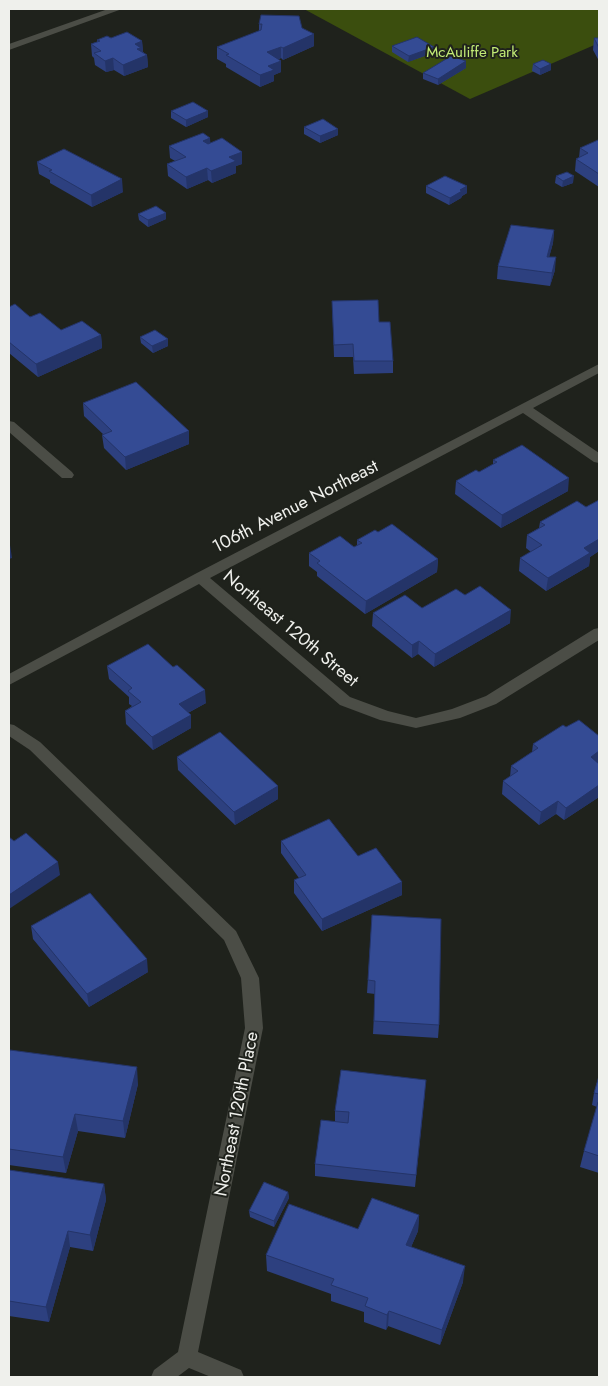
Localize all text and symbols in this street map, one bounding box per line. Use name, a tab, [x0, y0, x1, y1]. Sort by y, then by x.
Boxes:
park label: McAuliffe Park	[426, 41, 518, 63]
street label: 106th Avenue Northeast	[208, 453, 383, 559]
street label: Northeast 120th Street	[218, 563, 365, 693]
street label: Northeast 120th Place	[207, 1029, 265, 1199]

